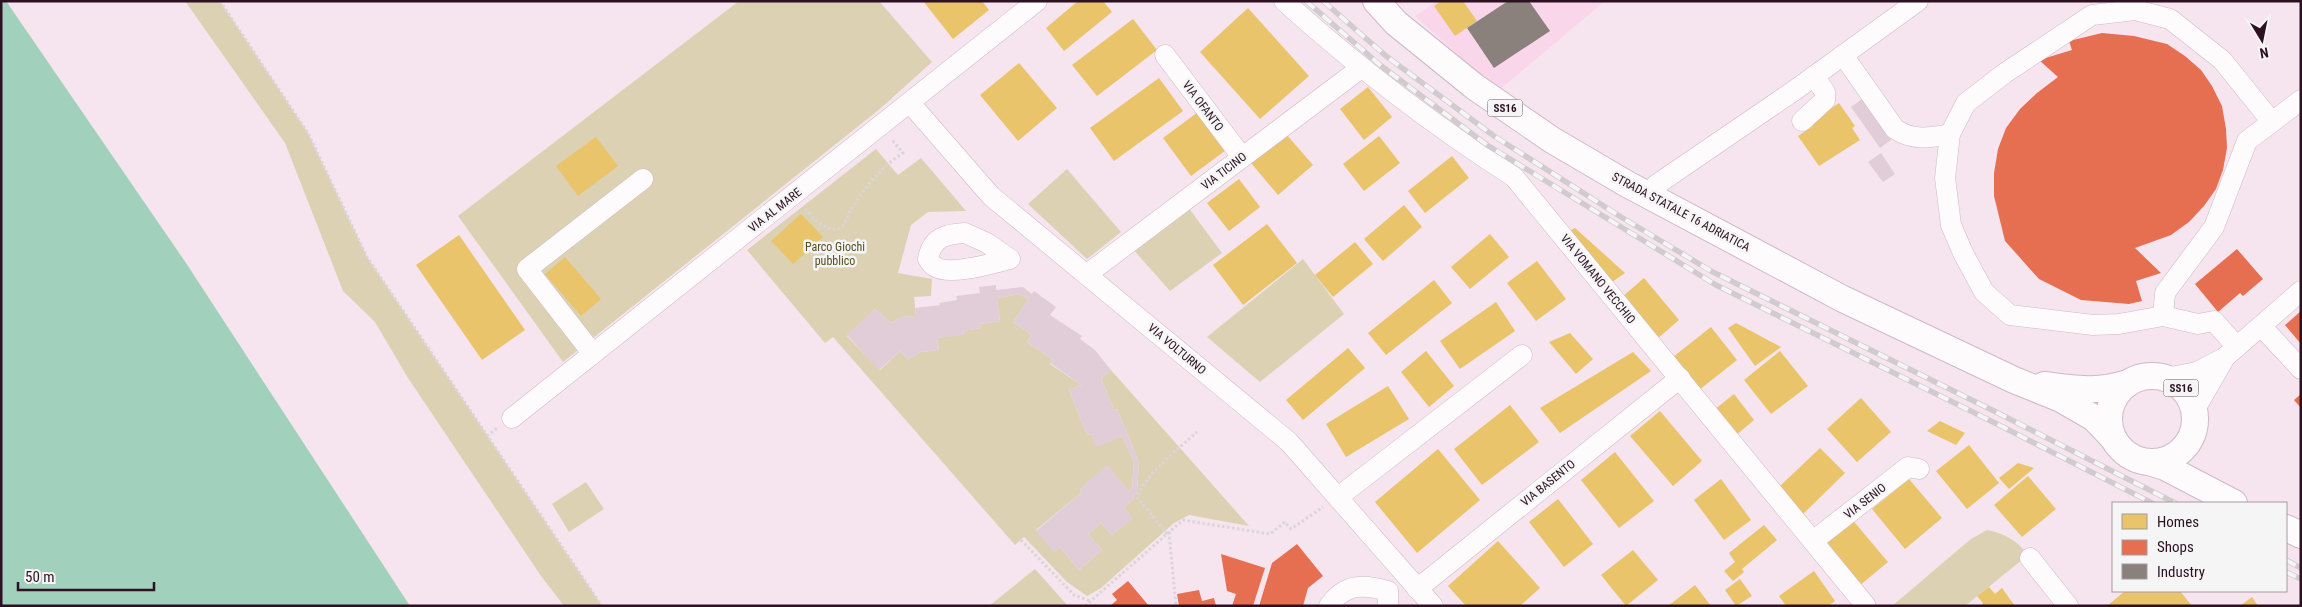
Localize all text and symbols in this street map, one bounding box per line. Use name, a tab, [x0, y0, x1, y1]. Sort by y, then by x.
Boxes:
north arrow	[2237, 15, 2287, 65]
text: N	[2259, 44, 2270, 61]
street label: VIA OFANTO	[1180, 78, 1226, 134]
road number: SS16	[1488, 100, 1522, 116]
street label: VIA TICINO	[1199, 149, 1249, 193]
street label: STRADA STATALE 16 ADRIATICA	[1610, 170, 1753, 254]
street label: VIA AL MARE	[746, 185, 804, 235]
street label: VIA VOMANO VECCHIO	[1558, 232, 1638, 326]
park label: Parco Giochi pubblico	[805, 240, 865, 268]
street label: VIA VOLTURNO	[1145, 321, 1209, 377]
road number: SS16	[2164, 379, 2198, 396]
street label: VIA BASENTO	[1518, 457, 1578, 509]
street label: VIA SENIO	[1841, 480, 1889, 522]
legend	[2112, 502, 2287, 592]
text: Homes	[2157, 513, 2199, 531]
text: Shops	[2157, 538, 2194, 556]
scale bar	[18, 560, 154, 592]
text: Industry	[2157, 563, 2205, 581]
text: 50 m	[25, 568, 55, 586]

